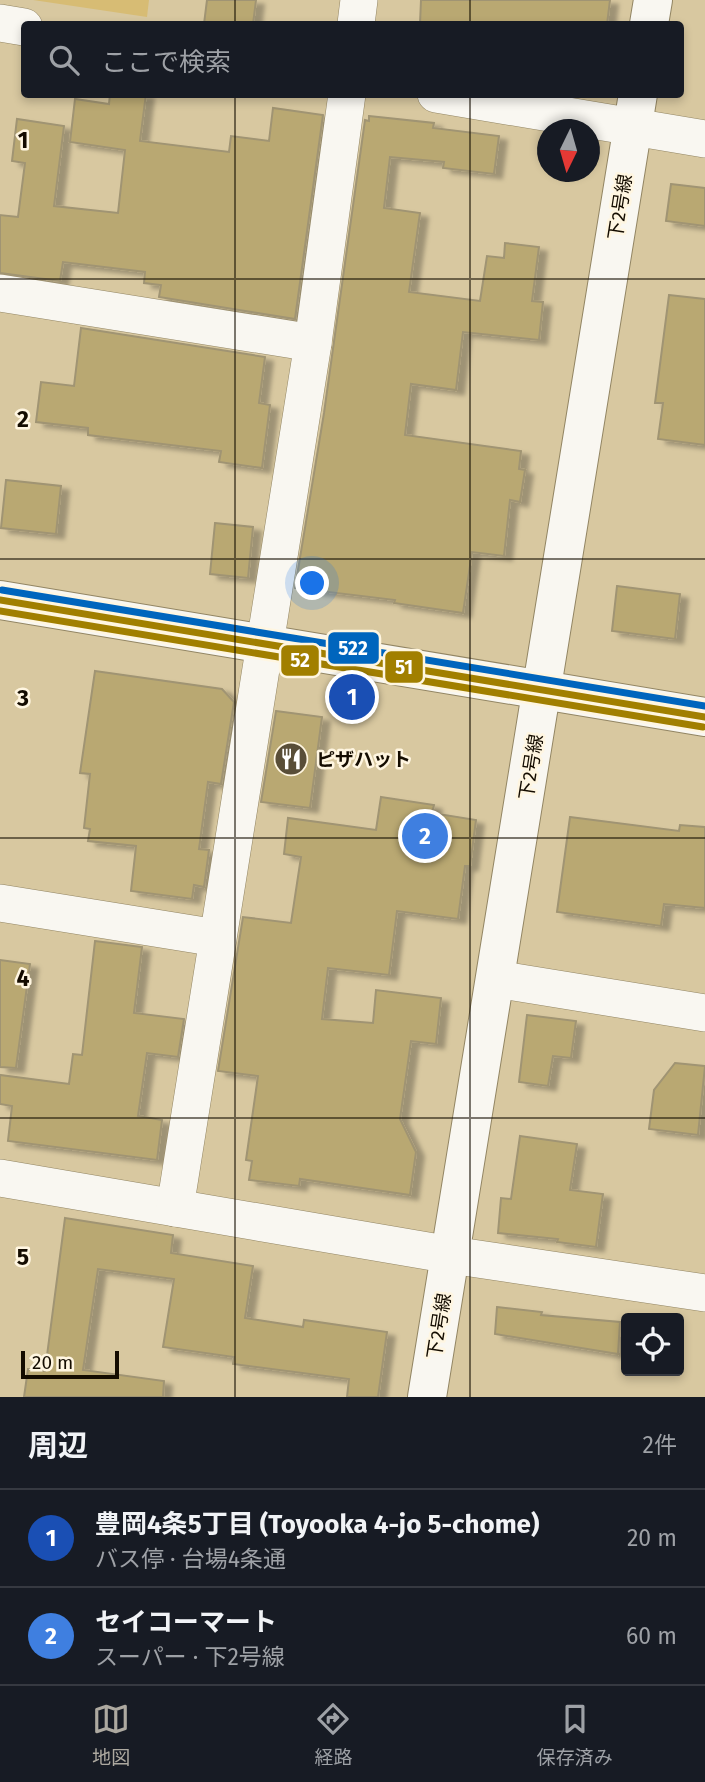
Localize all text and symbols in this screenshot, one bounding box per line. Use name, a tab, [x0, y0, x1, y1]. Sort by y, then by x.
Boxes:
search box	[21, 21, 684, 98]
icon: search	[45, 41, 83, 79]
text: ここで検索	[101, 47, 231, 78]
north arrow	[537, 119, 600, 182]
text: 1	[18, 126, 28, 154]
street label: 下2号線	[603, 172, 637, 242]
text: 2	[17, 405, 29, 433]
your location	[295, 566, 329, 600]
line badge: 522	[327, 631, 380, 665]
text: 522	[338, 637, 368, 660]
line badge: 52	[280, 644, 320, 677]
text: 52	[290, 649, 310, 672]
line badge: 51	[384, 650, 424, 684]
text: 51	[395, 656, 413, 679]
pin: 1	[329, 671, 375, 723]
text: 3	[16, 684, 29, 712]
street label: 下2号線	[514, 732, 548, 802]
restaurant icon: ピザハット	[272, 740, 310, 778]
place label: ピザハット	[316, 748, 411, 771]
pin: 2	[402, 810, 448, 862]
text: 4	[17, 964, 30, 992]
text: 5	[17, 1243, 29, 1271]
street label: 下2号線	[422, 1291, 456, 1361]
map controls	[621, 1313, 684, 1376]
button: locate	[621, 1313, 684, 1376]
scale bar	[21, 1348, 119, 1380]
text: 20 m	[32, 1351, 73, 1374]
text: 周辺	[28, 1428, 88, 1464]
text: 2件	[643, 1431, 677, 1459]
text: 豊岡4条5丁目 (Toyooka 4-jo 5-chome)	[95, 1509, 539, 1540]
text: 1	[46, 1524, 56, 1552]
text: 20 m	[627, 1524, 677, 1552]
text: バス停 · 台場4条通	[95, 1545, 286, 1573]
text: セイコーマート	[95, 1607, 277, 1638]
text: 2	[45, 1622, 57, 1650]
text: 60 m	[626, 1622, 677, 1650]
text: スーパー · 下2号線	[95, 1643, 285, 1671]
tab: 地図	[92, 1700, 130, 1769]
tab: 経路	[314, 1700, 353, 1769]
tab: 保存済み	[537, 1700, 613, 1769]

